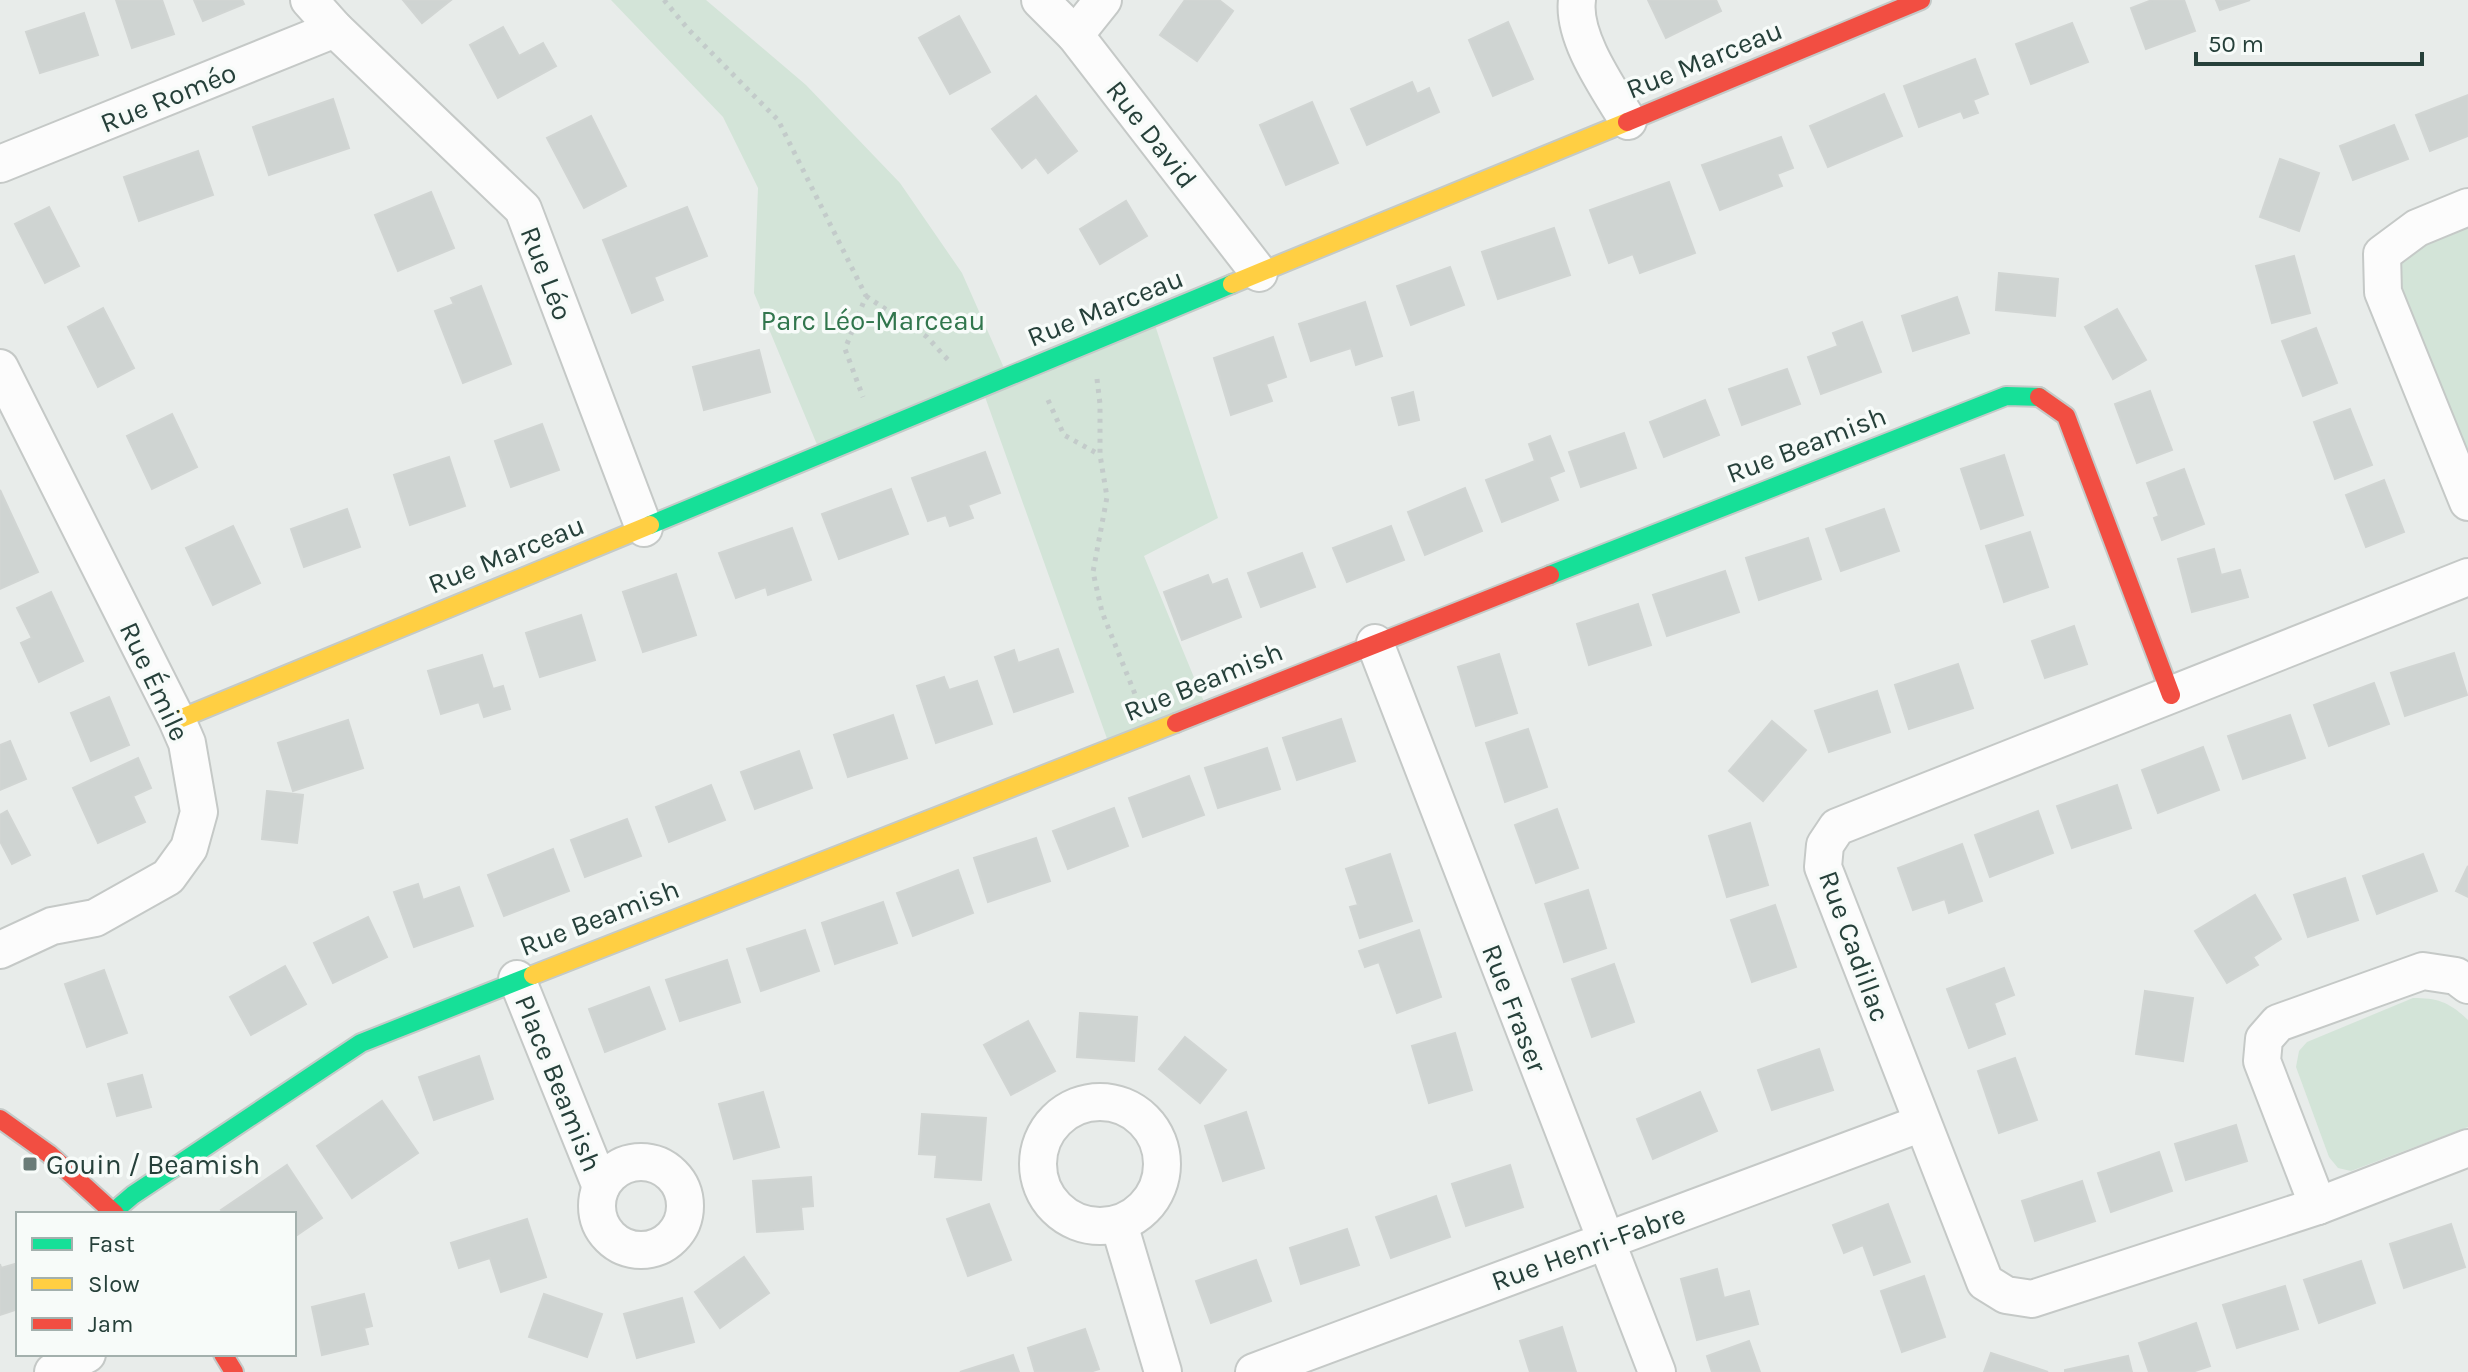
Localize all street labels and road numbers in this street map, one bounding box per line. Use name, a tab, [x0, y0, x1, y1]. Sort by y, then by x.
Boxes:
street label: Rue Marceau	[1621, 13, 1787, 106]
street label: Rue Roméo	[95, 55, 241, 140]
street label: Rue David	[1099, 74, 1204, 195]
street label: Rue Léo	[514, 222, 579, 325]
street label: Rue Marceau	[1022, 261, 1188, 354]
street label: Rue Beamish	[1722, 399, 1891, 490]
street label: Rue Marceau	[423, 508, 589, 601]
street label: Rue Émile	[113, 616, 197, 746]
street label: Rue Beamish	[1119, 635, 1287, 728]
street label: Rue Cadillac	[1812, 866, 1897, 1026]
street label: Rue Beamish	[515, 872, 684, 963]
street label: Rue Fraser	[1475, 939, 1554, 1078]
street label: Place Beamish	[508, 990, 609, 1176]
street label: Rue Henri-Fabre	[1487, 1197, 1690, 1298]

